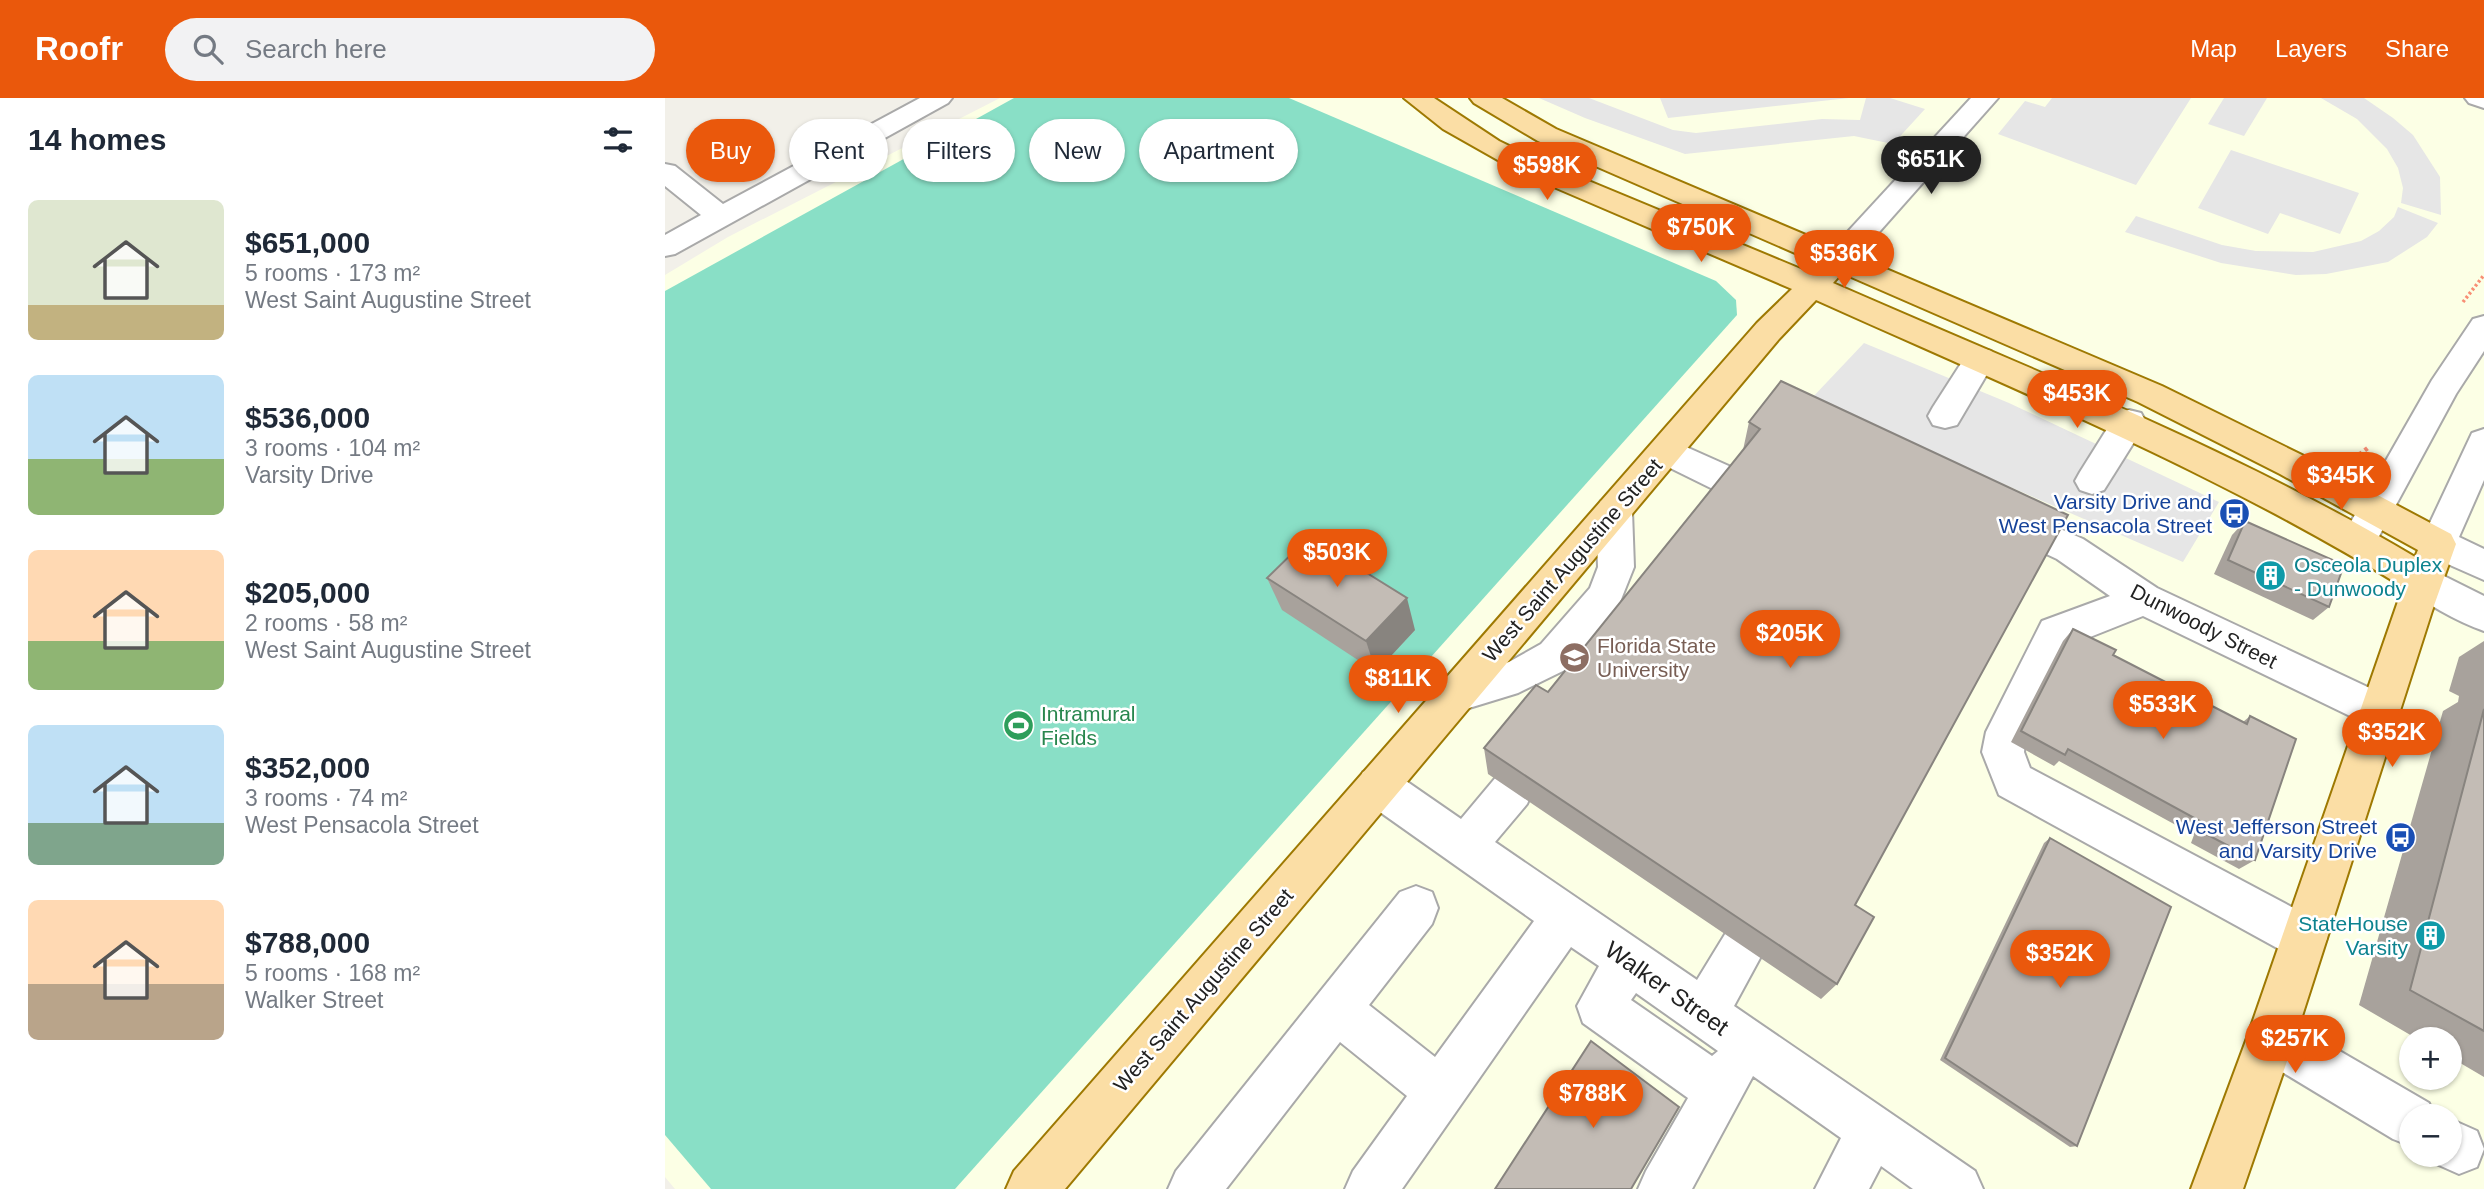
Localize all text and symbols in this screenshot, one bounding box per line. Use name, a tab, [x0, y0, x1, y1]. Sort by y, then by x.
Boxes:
search box	[165, 18, 655, 81]
text: Roofr	[35, 30, 123, 67]
icon: search	[189, 30, 227, 68]
text: Search here	[245, 34, 387, 64]
text: Map	[2190, 35, 2237, 62]
text: Layers	[2275, 35, 2347, 62]
text: Share	[2385, 35, 2449, 62]
chip: Buy	[686, 119, 775, 182]
chip: Rent	[789, 119, 888, 182]
chip: Filters	[902, 119, 1015, 182]
chip: New	[1029, 119, 1125, 182]
chip: Apartment	[1139, 119, 1298, 182]
icon: filters	[599, 121, 637, 159]
text: 14 homes	[28, 123, 166, 156]
pin: $651K	[1882, 136, 1980, 196]
pin: $598K	[1498, 142, 1596, 202]
text: $651K	[1897, 146, 1965, 172]
text: $598K	[1513, 152, 1581, 178]
pin: $750K	[1652, 204, 1750, 264]
text: $750K	[1667, 214, 1735, 240]
text: $651,000	[245, 226, 370, 259]
icon: home	[84, 228, 168, 312]
pin: $536K	[1795, 230, 1893, 290]
text: $536K	[1810, 240, 1878, 266]
text: 5 rooms · 173 m²	[245, 260, 420, 286]
text: West Saint Augustine Street	[245, 287, 531, 313]
pin: $453K	[2028, 370, 2126, 430]
text: $453K	[2043, 380, 2111, 406]
text: $536,000	[245, 401, 370, 434]
icon: home	[84, 403, 168, 487]
text: 3 rooms · 104 m²	[245, 435, 420, 461]
pin: $345K	[2292, 452, 2390, 512]
street label: West Saint Augustine Street	[1478, 454, 1666, 666]
text: Varsity Drive	[245, 462, 374, 488]
text: $345K	[2307, 462, 2375, 488]
place label: Varsity Drive and West Pensacola Street	[1999, 490, 2212, 537]
bus stop icon: Varsity Drive and West Pensacola Street	[2218, 496, 2252, 530]
pin: $503K	[1288, 530, 1386, 589]
text: $503K	[1303, 539, 1371, 565]
place label: Osceola Duplex - Dunwoody	[2294, 553, 2443, 600]
building icon: Osceola Duplex - Dunwoody	[2254, 559, 2288, 593]
text: $205,000	[245, 576, 370, 609]
icon: home	[84, 578, 168, 662]
street label: Dunwoody Street	[2127, 579, 2281, 673]
text: 2 rooms · 58 m²	[245, 610, 407, 636]
pin: $205K	[1741, 610, 1839, 670]
text: $205K	[1756, 620, 1824, 646]
place label: Florida State University	[1597, 634, 1716, 681]
text: West Saint Augustine Street	[245, 637, 531, 663]
school or university icon: Florida State University	[1557, 640, 1591, 674]
pin: $811K	[1349, 656, 1447, 715]
text: $811K	[1365, 665, 1431, 691]
pin: $533K	[2114, 682, 2212, 741]
text: $533K	[2129, 691, 2197, 717]
place label: Intramural Fields	[1041, 702, 1136, 749]
sports icon: Intramural Fields	[1001, 708, 1035, 742]
pin: $352K	[2343, 710, 2441, 769]
text: $352K	[2358, 719, 2426, 745]
text: $352,000	[245, 751, 370, 784]
icon: home	[84, 753, 168, 837]
text: 3 rooms · 74 m²	[245, 785, 407, 811]
text: West Pensacola Street	[245, 812, 479, 838]
place label: West Jefferson Street and Varsity Drive	[2176, 815, 2377, 862]
bus stop icon: West Jefferson Street and Varsity Drive	[2383, 821, 2417, 855]
street label: West Saint Augustine Street	[1109, 884, 1297, 1096]
place label: StateHouse Varsity	[2298, 912, 2408, 959]
building icon: StateHouse Varsity	[2414, 918, 2448, 952]
text: $788,000	[245, 926, 370, 959]
icon: home	[84, 928, 168, 1012]
pin: $352K	[2011, 930, 2109, 990]
street label: Walker Street	[1600, 936, 1734, 1041]
text: $352K	[2026, 940, 2094, 966]
text: 5 rooms · 168 m²	[245, 960, 420, 986]
text: Walker Street	[245, 987, 383, 1013]
pin: $257K	[2246, 1016, 2344, 1075]
text: $257K	[2261, 1025, 2329, 1051]
map controls	[2399, 1027, 2462, 1167]
button: +	[2399, 1027, 2462, 1090]
pin: $788K	[1544, 1070, 1642, 1130]
text: $788K	[1559, 1080, 1627, 1106]
button: −	[2399, 1104, 2462, 1167]

